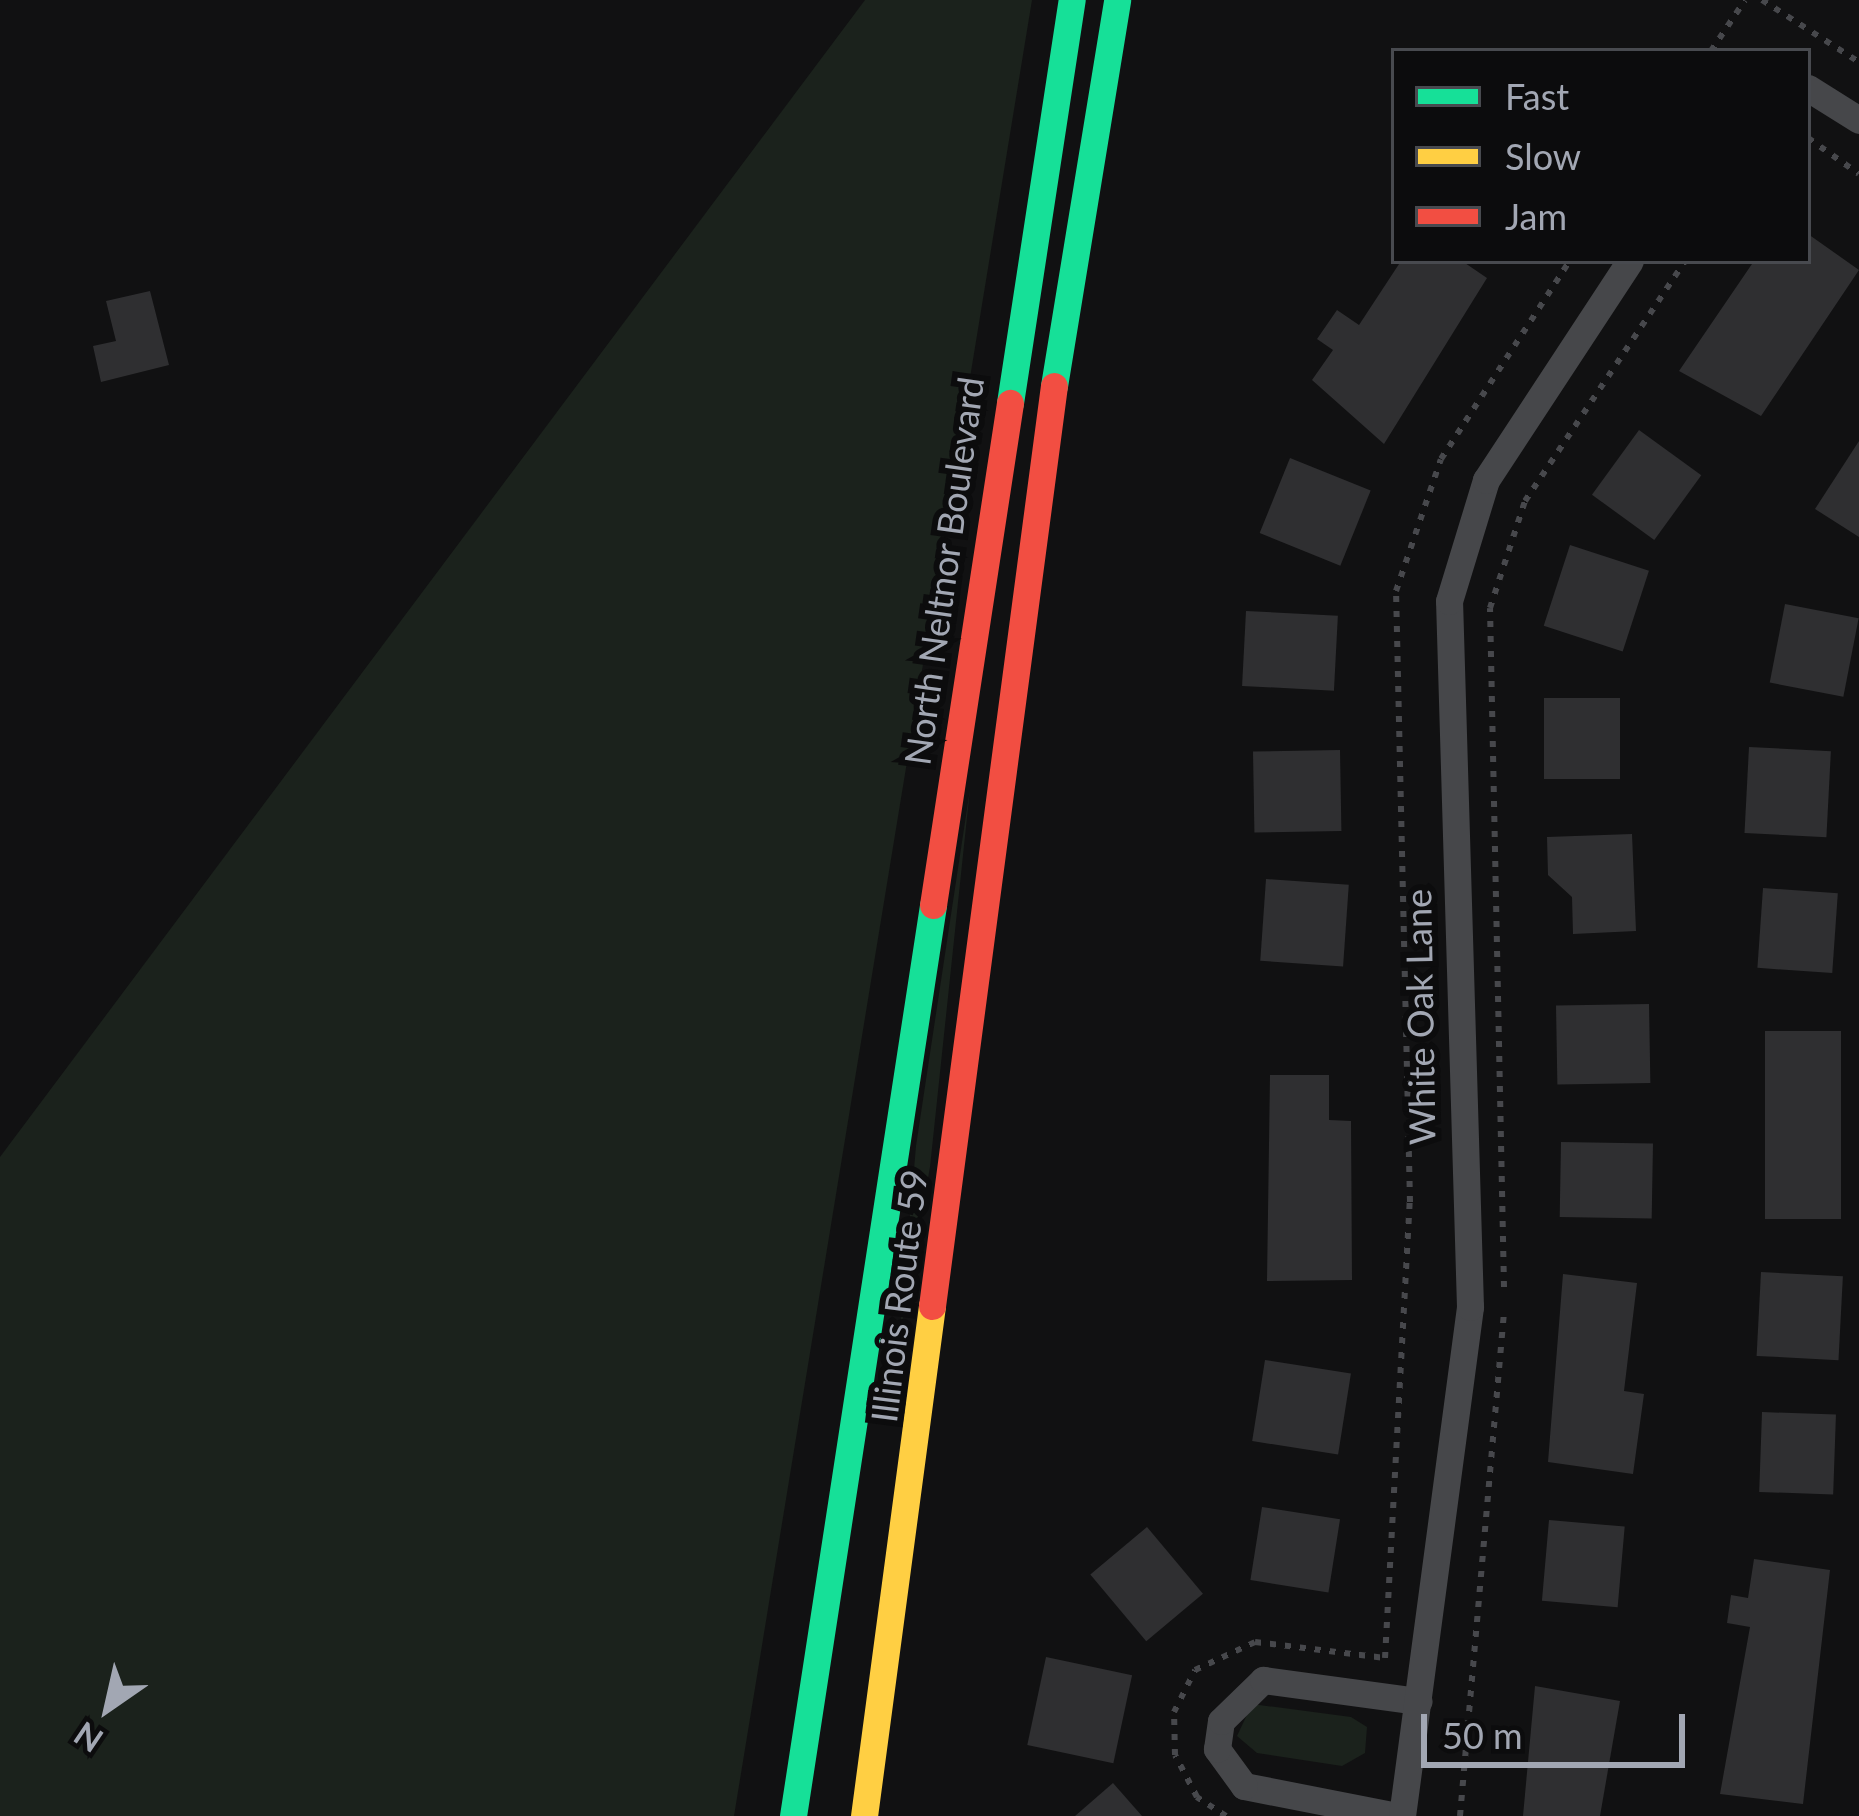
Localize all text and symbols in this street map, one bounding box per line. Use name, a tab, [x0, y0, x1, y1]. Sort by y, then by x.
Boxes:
legend	[1391, 48, 1811, 264]
text: Fast	[1505, 74, 1569, 118]
text: Slow	[1505, 134, 1581, 178]
text: Jam	[1505, 194, 1567, 238]
street label: North Neltnor Boulevard	[895, 374, 993, 768]
street label: White Oak Lane	[1396, 889, 1444, 1145]
street label: Illinois Route 59	[862, 1167, 936, 1425]
north arrow	[48, 1648, 168, 1768]
scale bar	[1427, 1690, 1691, 1764]
text: 50 m	[1442, 1713, 1523, 1757]
text: N	[66, 1714, 110, 1762]

